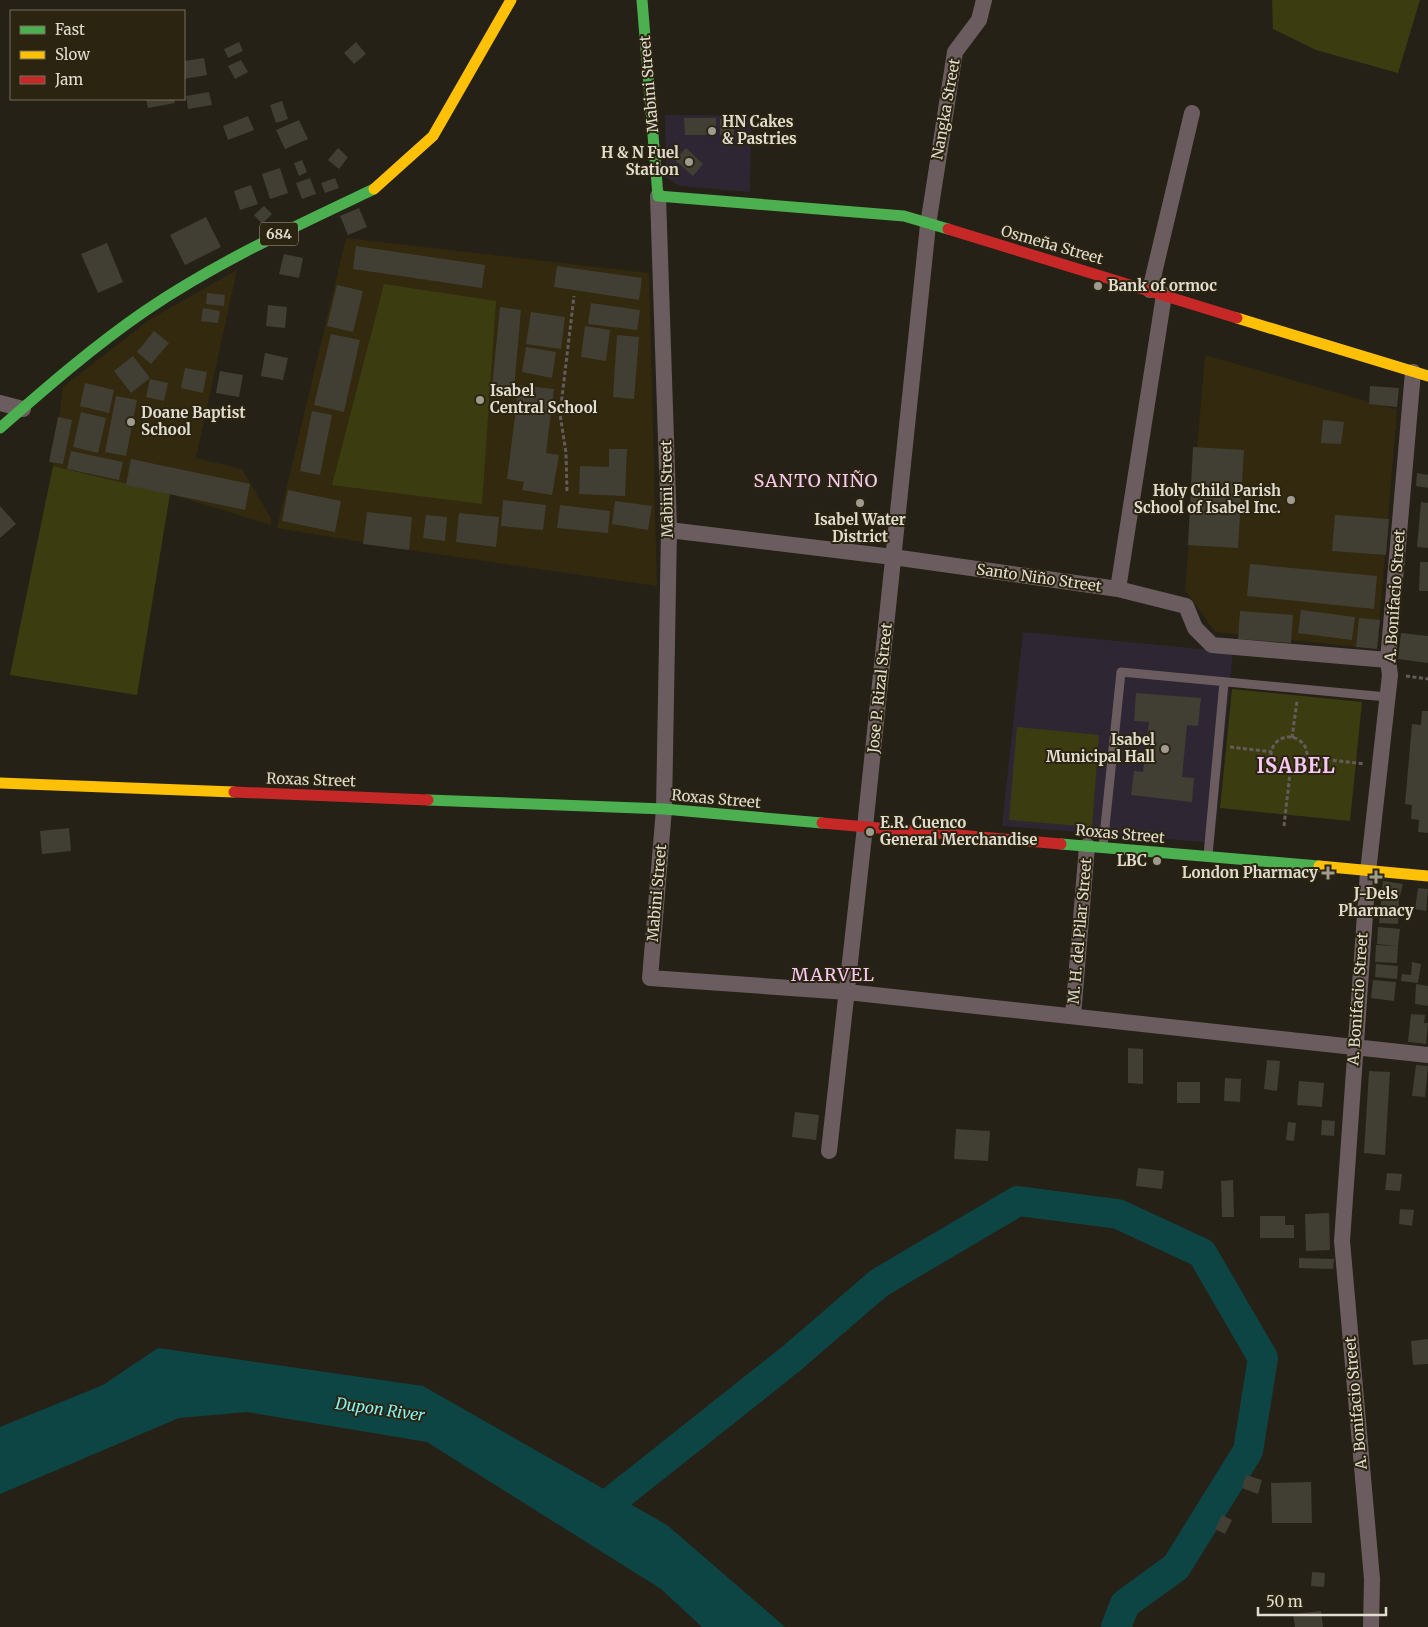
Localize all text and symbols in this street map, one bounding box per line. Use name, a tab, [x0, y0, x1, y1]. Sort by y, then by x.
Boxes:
legend	[10, 10, 185, 100]
text: Fast	[55, 20, 85, 39]
street label: Mabini Street	[635, 34, 662, 134]
text: Slow	[55, 45, 90, 64]
street label: Nangka Street	[927, 57, 964, 161]
text: Jam	[54, 70, 83, 89]
place label: HN Cakes & Pastries	[722, 112, 797, 148]
marker: HN Cakes & Pastries	[706, 125, 718, 137]
place label: H & N Fuel Station	[601, 143, 679, 179]
marker: H & N Fuel Station	[683, 156, 695, 168]
street label: Osmeña Street	[999, 221, 1106, 268]
road number: 684	[260, 222, 298, 245]
place label: Bank of ormoc	[1108, 276, 1217, 295]
marker: Bank of ormoc	[1092, 280, 1104, 292]
place label: Isabel Central School	[490, 381, 598, 417]
marker: Isabel Central School	[474, 394, 486, 406]
place label: Doane Baptist School	[141, 403, 245, 439]
marker: Doane Baptist School	[125, 416, 137, 428]
street label: Mabini Street	[656, 440, 677, 538]
district label: SANTO NIÑO	[753, 469, 879, 492]
place label: Holy Child Parish School of Isabel Inc.	[1134, 481, 1281, 517]
marker: Holy Child Parish School of Isabel Inc.	[1285, 494, 1297, 506]
marker: Isabel Water District	[854, 497, 866, 509]
place label: Isabel Water District	[814, 510, 906, 546]
street label: A. Bonifacio Street	[1380, 529, 1409, 664]
street label: Santo Niño Street	[975, 559, 1103, 596]
street label: Jose P. Rizal Street	[863, 622, 896, 755]
place label: Isabel Municipal Hall	[1046, 730, 1155, 766]
marker: Isabel Municipal Hall	[1159, 743, 1171, 755]
district label: ISABEL	[1256, 753, 1336, 778]
street label: Roxas Street	[266, 768, 356, 791]
street label: Roxas Street	[671, 785, 762, 812]
place label: E.R. Cuenco General Merchandise	[880, 813, 1037, 849]
street label: Roxas Street	[1075, 820, 1166, 847]
marker: E.R. Cuenco General Merchandise	[864, 826, 876, 838]
street label: Mabini Street	[643, 843, 670, 943]
place label: LBC	[1117, 851, 1147, 870]
marker: LBC	[1151, 855, 1163, 867]
street label: M. H. del Pilar Street	[1064, 857, 1095, 1005]
place label: London Pharmacy	[1182, 863, 1318, 882]
marker: London Pharmacy	[1322, 867, 1334, 879]
marker: J-Dels Pharmacy	[1370, 871, 1382, 883]
place label: J-Dels Pharmacy	[1338, 884, 1414, 920]
street label: A. Bonifacio Street	[1343, 932, 1372, 1067]
district label: MARVEL	[791, 963, 875, 986]
street label: A. Bonifacio Street	[1340, 1336, 1371, 1471]
water label: Dupon River	[333, 1393, 426, 1425]
scale bar	[1258, 1584, 1386, 1616]
text: 50 m	[1266, 1592, 1303, 1611]

